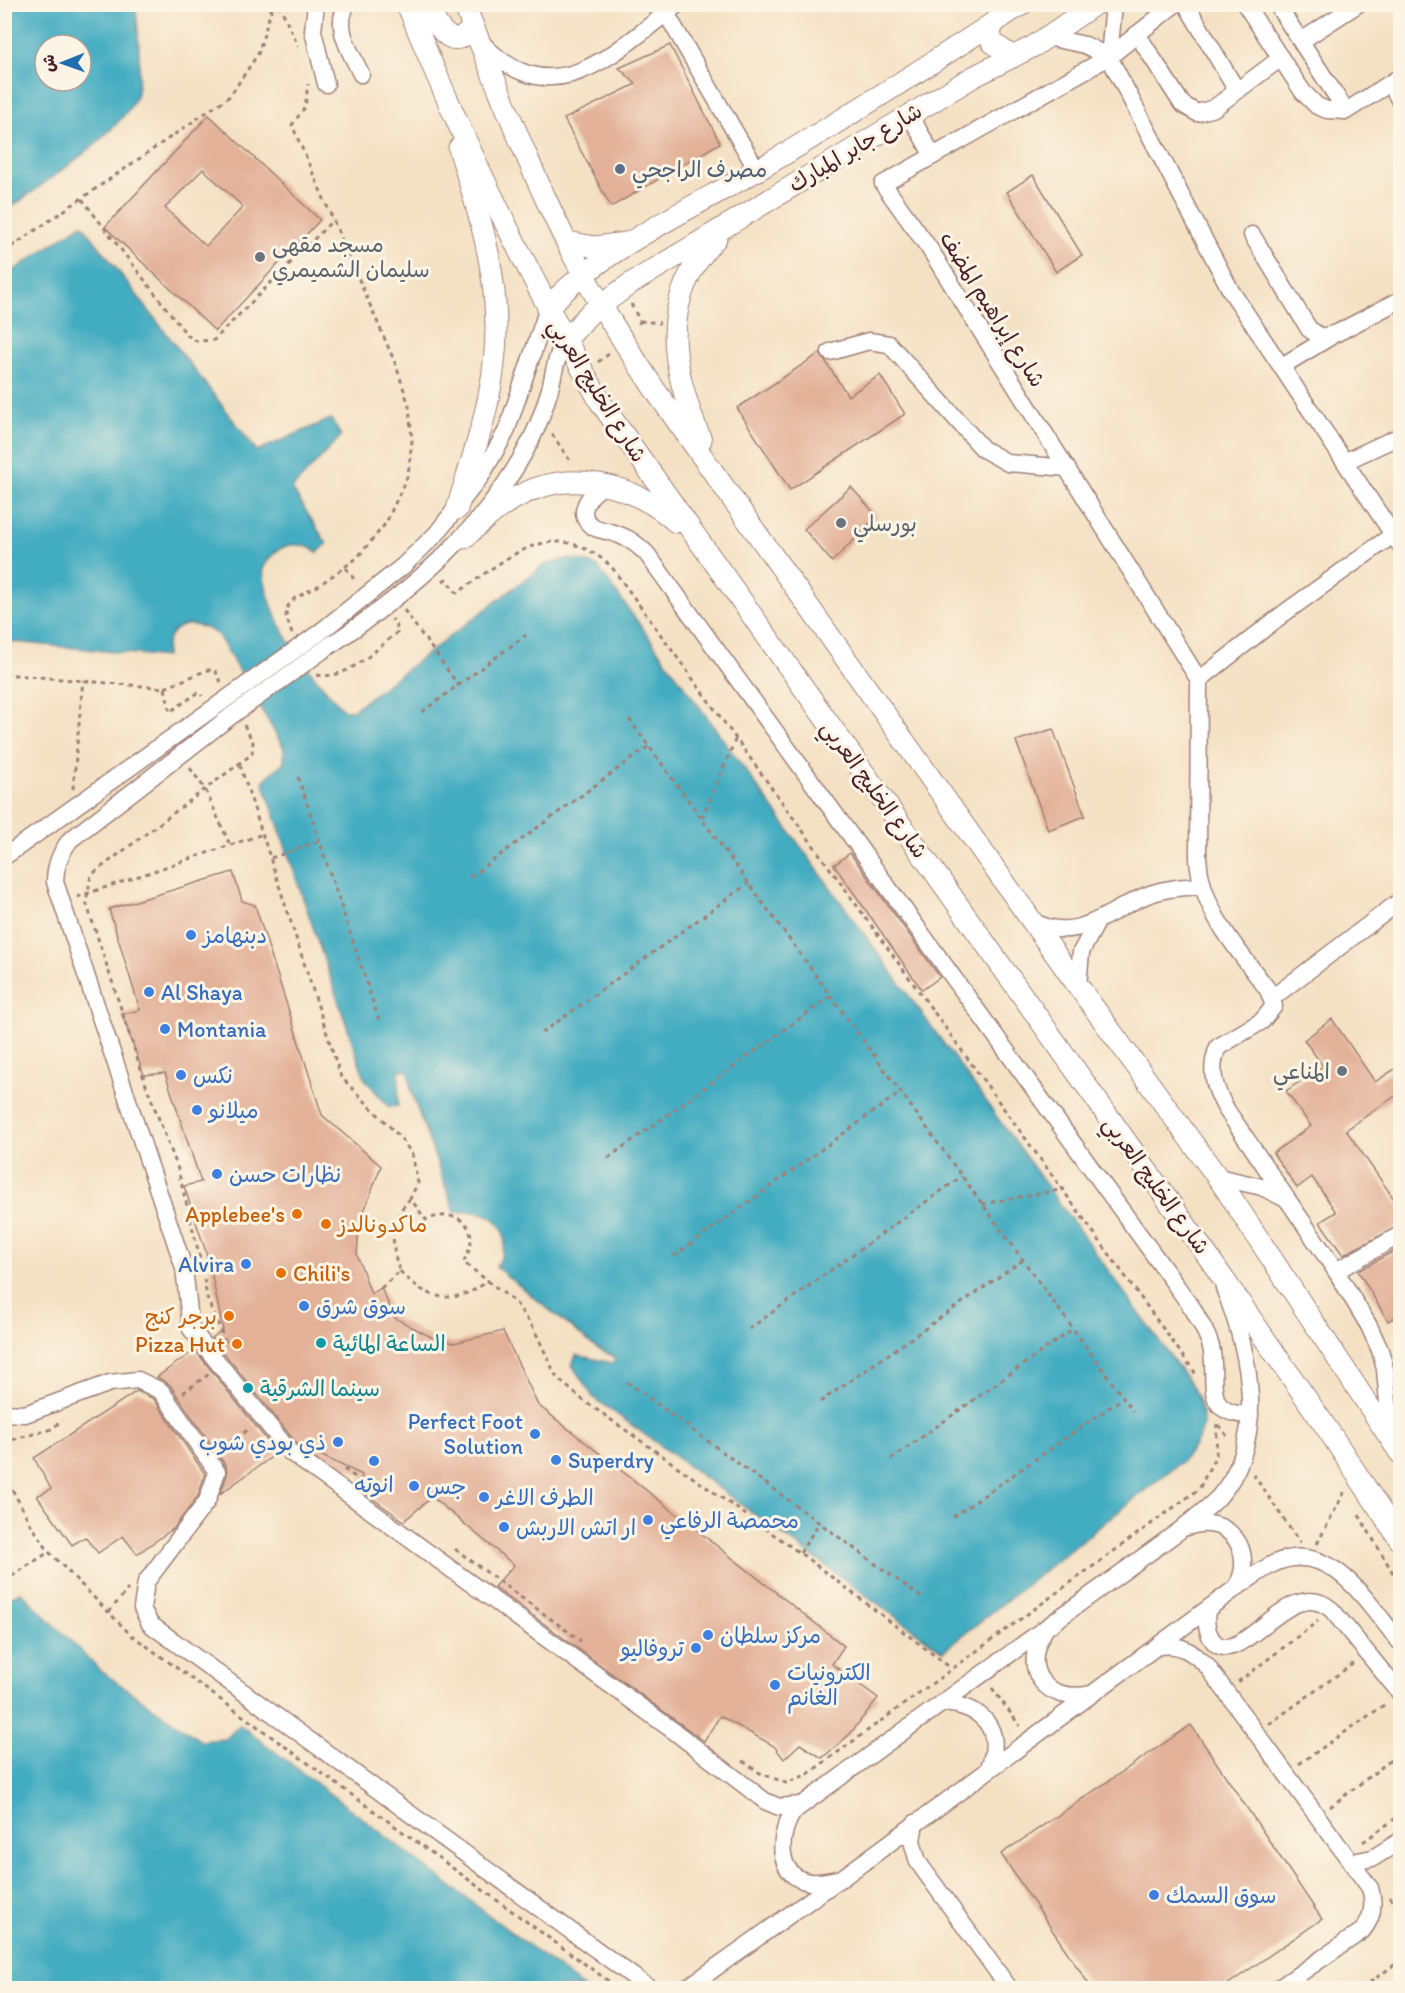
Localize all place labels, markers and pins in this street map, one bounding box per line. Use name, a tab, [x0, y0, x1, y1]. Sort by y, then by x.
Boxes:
place label: مصرف الراجحي	[632, 156, 767, 189]
marker: مصرف الراجحي	[613, 162, 627, 176]
place label: مسجد مقهى سليمان الشميمري	[272, 231, 430, 286]
marker: مسجد مقهى سليمان الشميمري	[253, 250, 267, 264]
place label: بورسلي	[853, 510, 917, 543]
marker: بورسلي	[834, 516, 848, 530]
place label: دبنهامز	[201, 922, 267, 949]
marker: دبنهامز	[184, 928, 198, 942]
place label: Al Shaya	[161, 979, 243, 1006]
marker: Al Shaya	[142, 985, 156, 999]
place label: Montania	[177, 1016, 267, 1043]
marker: Montania	[158, 1022, 172, 1036]
place label: المناعي	[1273, 1058, 1330, 1091]
place label: نكس	[193, 1062, 233, 1089]
marker: المناعي	[1335, 1064, 1349, 1078]
marker: نكس	[174, 1068, 188, 1082]
place label: ميلانو	[207, 1097, 259, 1124]
marker: ميلانو	[190, 1103, 204, 1117]
place label: نظارات حسن	[229, 1161, 341, 1188]
marker: نظارات حسن	[210, 1167, 224, 1181]
place label: Applebee's	[185, 1201, 285, 1228]
marker: Applebee's	[290, 1207, 304, 1221]
place label: ماكدونالدز	[336, 1211, 427, 1239]
marker: ماكدونالدز	[319, 1217, 333, 1231]
place label: Alvira	[178, 1251, 234, 1278]
marker: Alvira	[239, 1257, 253, 1271]
place label: Chili's	[293, 1260, 351, 1287]
marker: Chili's	[274, 1266, 288, 1280]
place label: سوق شرق	[316, 1293, 406, 1320]
marker: سوق شرق	[297, 1299, 311, 1313]
place label: برجر كنج	[145, 1303, 217, 1332]
marker: برجر كنج	[222, 1309, 236, 1323]
place label: الساعة المائية	[333, 1330, 446, 1357]
place label: Pizza Hut	[135, 1331, 225, 1358]
marker: الساعة المائية	[314, 1336, 328, 1350]
marker: Pizza Hut	[230, 1337, 244, 1351]
place label: سينما الشرقية	[260, 1375, 380, 1402]
marker: سينما الشرقية	[241, 1381, 255, 1395]
place label: Perfect Foot Solution	[408, 1408, 524, 1460]
marker: Perfect Foot Solution	[528, 1427, 542, 1441]
place label: ذي بودي شوب	[199, 1429, 326, 1459]
marker: ذي بودي شوب	[331, 1435, 345, 1449]
place label: Superdry	[568, 1447, 655, 1474]
marker: Superdry	[549, 1453, 563, 1467]
marker: انوته	[367, 1454, 381, 1468]
place label: انوته	[354, 1471, 394, 1498]
place label: جس	[426, 1473, 466, 1500]
marker: جس	[407, 1479, 421, 1493]
place label: الطرف الاغر	[494, 1484, 594, 1511]
marker: الطرف الاغر	[477, 1490, 491, 1504]
place label: محمصة الرفاعي	[660, 1507, 799, 1540]
marker: محمصة الرفاعي	[641, 1513, 655, 1527]
place label: ار اتش الاربش	[516, 1514, 636, 1541]
marker: ار اتش الاربش	[497, 1520, 511, 1534]
place label: مركز سلطان	[720, 1622, 821, 1649]
marker: مركز سلطان	[701, 1628, 715, 1642]
place label: تروفاليو	[619, 1635, 685, 1662]
marker: تروفاليو	[689, 1641, 703, 1655]
place label: الكترونيات الغانم	[787, 1659, 871, 1714]
marker: الكترونيات الغانم	[768, 1678, 782, 1692]
place label: سوق السمك	[1166, 1882, 1277, 1909]
marker: سوق السمك	[1147, 1888, 1161, 1902]

